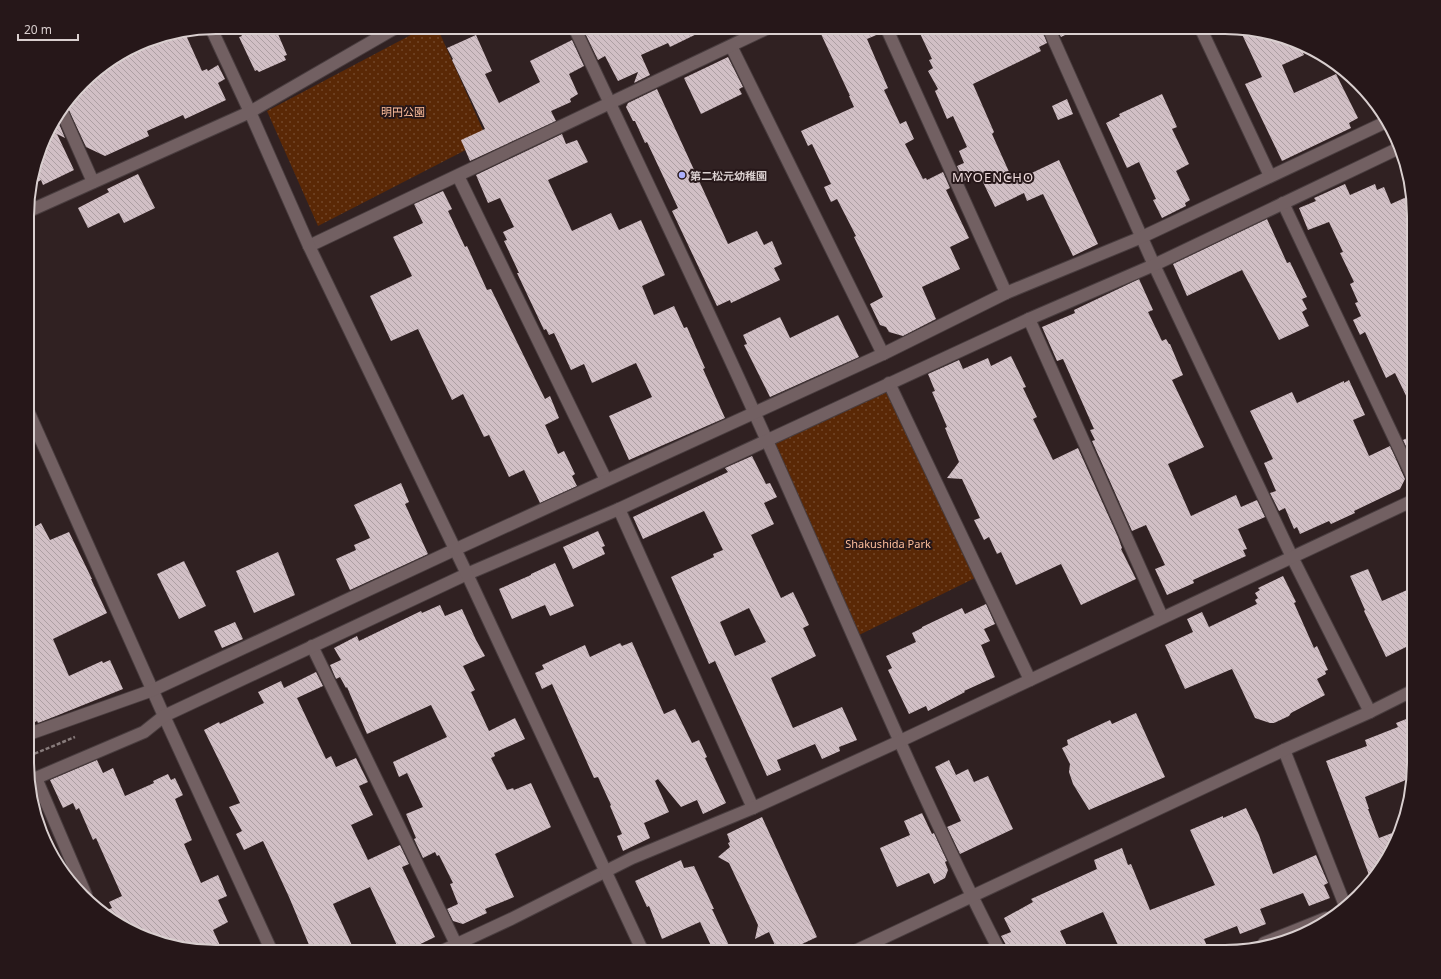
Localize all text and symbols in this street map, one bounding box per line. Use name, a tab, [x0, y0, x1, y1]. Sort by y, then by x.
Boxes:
scale bar	[18, 16, 78, 42]
text: 20 m	[24, 21, 52, 38]
park label: 明円公園	[381, 104, 425, 119]
place label: 第二松元幼稚園	[690, 168, 767, 183]
district label: MYOENCHO	[952, 168, 1034, 186]
marker: 第二松元幼稚園	[677, 170, 687, 180]
park label: Shakushida Park	[845, 536, 931, 551]

